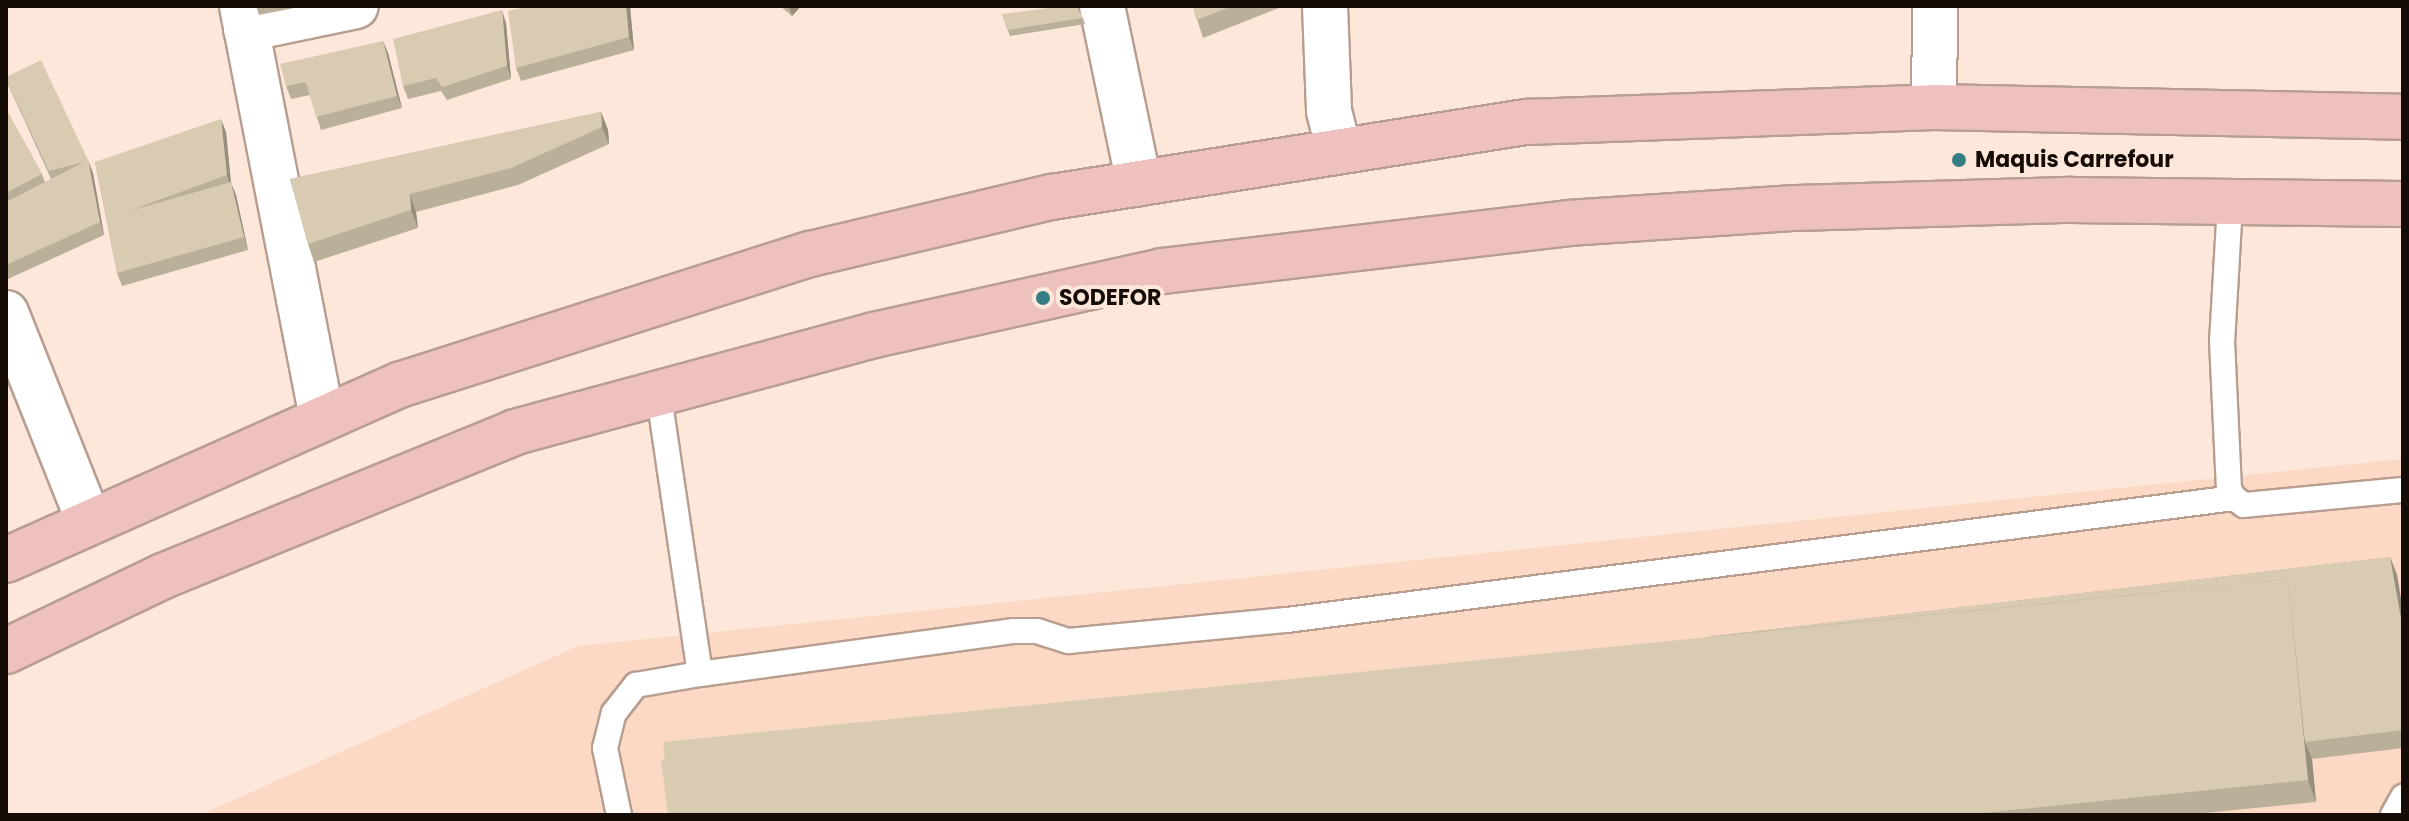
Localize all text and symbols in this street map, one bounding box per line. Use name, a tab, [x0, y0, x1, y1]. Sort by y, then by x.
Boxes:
place label: Maquis Carrefour	[1975, 147, 2174, 173]
marker: Maquis Carrefour	[1950, 151, 1968, 169]
place label: SODEFOR	[1059, 285, 1161, 311]
marker: SODEFOR	[1034, 289, 1052, 307]

